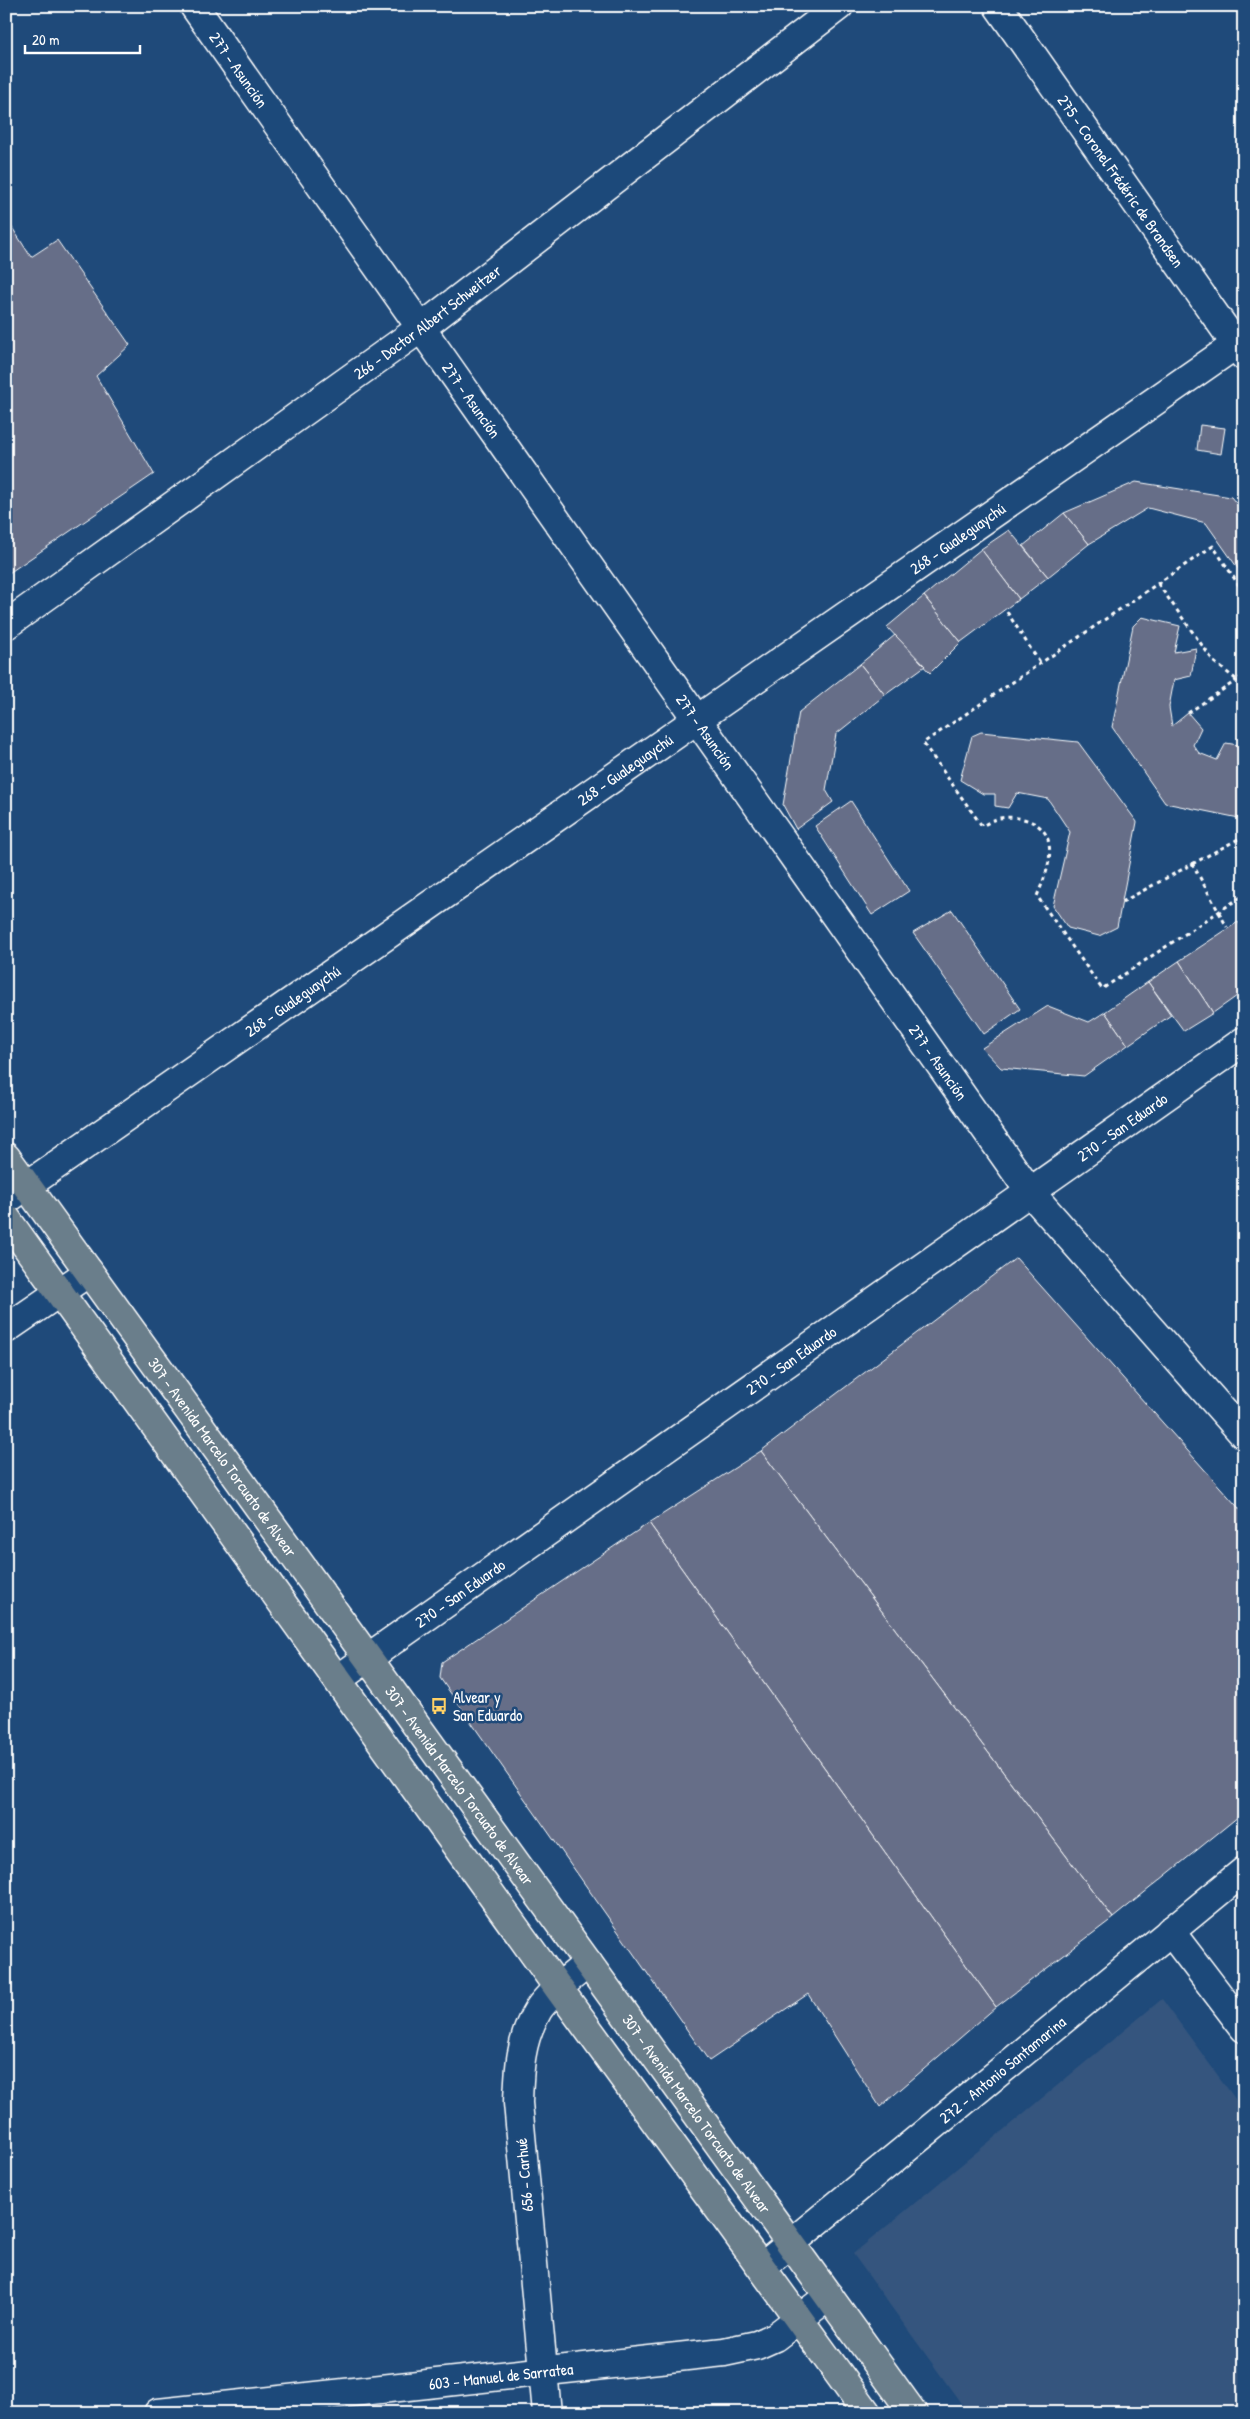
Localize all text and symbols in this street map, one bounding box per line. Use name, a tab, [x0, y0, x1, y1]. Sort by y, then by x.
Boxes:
scale bar	[25, 22, 140, 54]
street label: 277 - Asunción	[205, 27, 273, 112]
text: 20 m	[32, 29, 59, 50]
street label: 275 - Coronel Frédéric de Brandsen	[1053, 90, 1189, 272]
street label: 266 - Doctor Albert Schweitzer	[349, 259, 506, 384]
street label: 277 - Asunción	[437, 358, 506, 442]
street label: 268 - Gualeguaychú	[905, 497, 1010, 579]
street label: 277 - Asunción	[671, 689, 740, 774]
street label: 268 - Gualeguaychú	[573, 728, 678, 810]
street label: 268 - Gualeguaychú	[240, 959, 345, 1042]
street label: 277 - Asunción	[904, 1020, 973, 1104]
street label: 270 - San Eduardo	[1072, 1087, 1172, 1166]
street label: 270 - San Eduardo	[741, 1320, 841, 1400]
street label: 307 - Avenida Marcelo Torcuato de Alvear	[143, 1353, 302, 1561]
street label: 270 - San Eduardo	[410, 1553, 510, 1633]
street label: 307 - Avenida Marcelo Torcuato de Alvear	[380, 1681, 539, 1889]
place label: Alvear y San Eduardo	[453, 1686, 523, 1726]
bus stop icon: Alvear y San Eduardo	[429, 1696, 449, 1716]
street label: 307 - Avenida Marcelo Torcuato de Alvear	[617, 2009, 776, 2218]
street label: 272 - Antonio Santamarina	[934, 2011, 1070, 2128]
street label: 656 - Carhué	[510, 2137, 538, 2213]
street label: 603 - Manuel de Sarratea	[428, 2357, 574, 2395]

